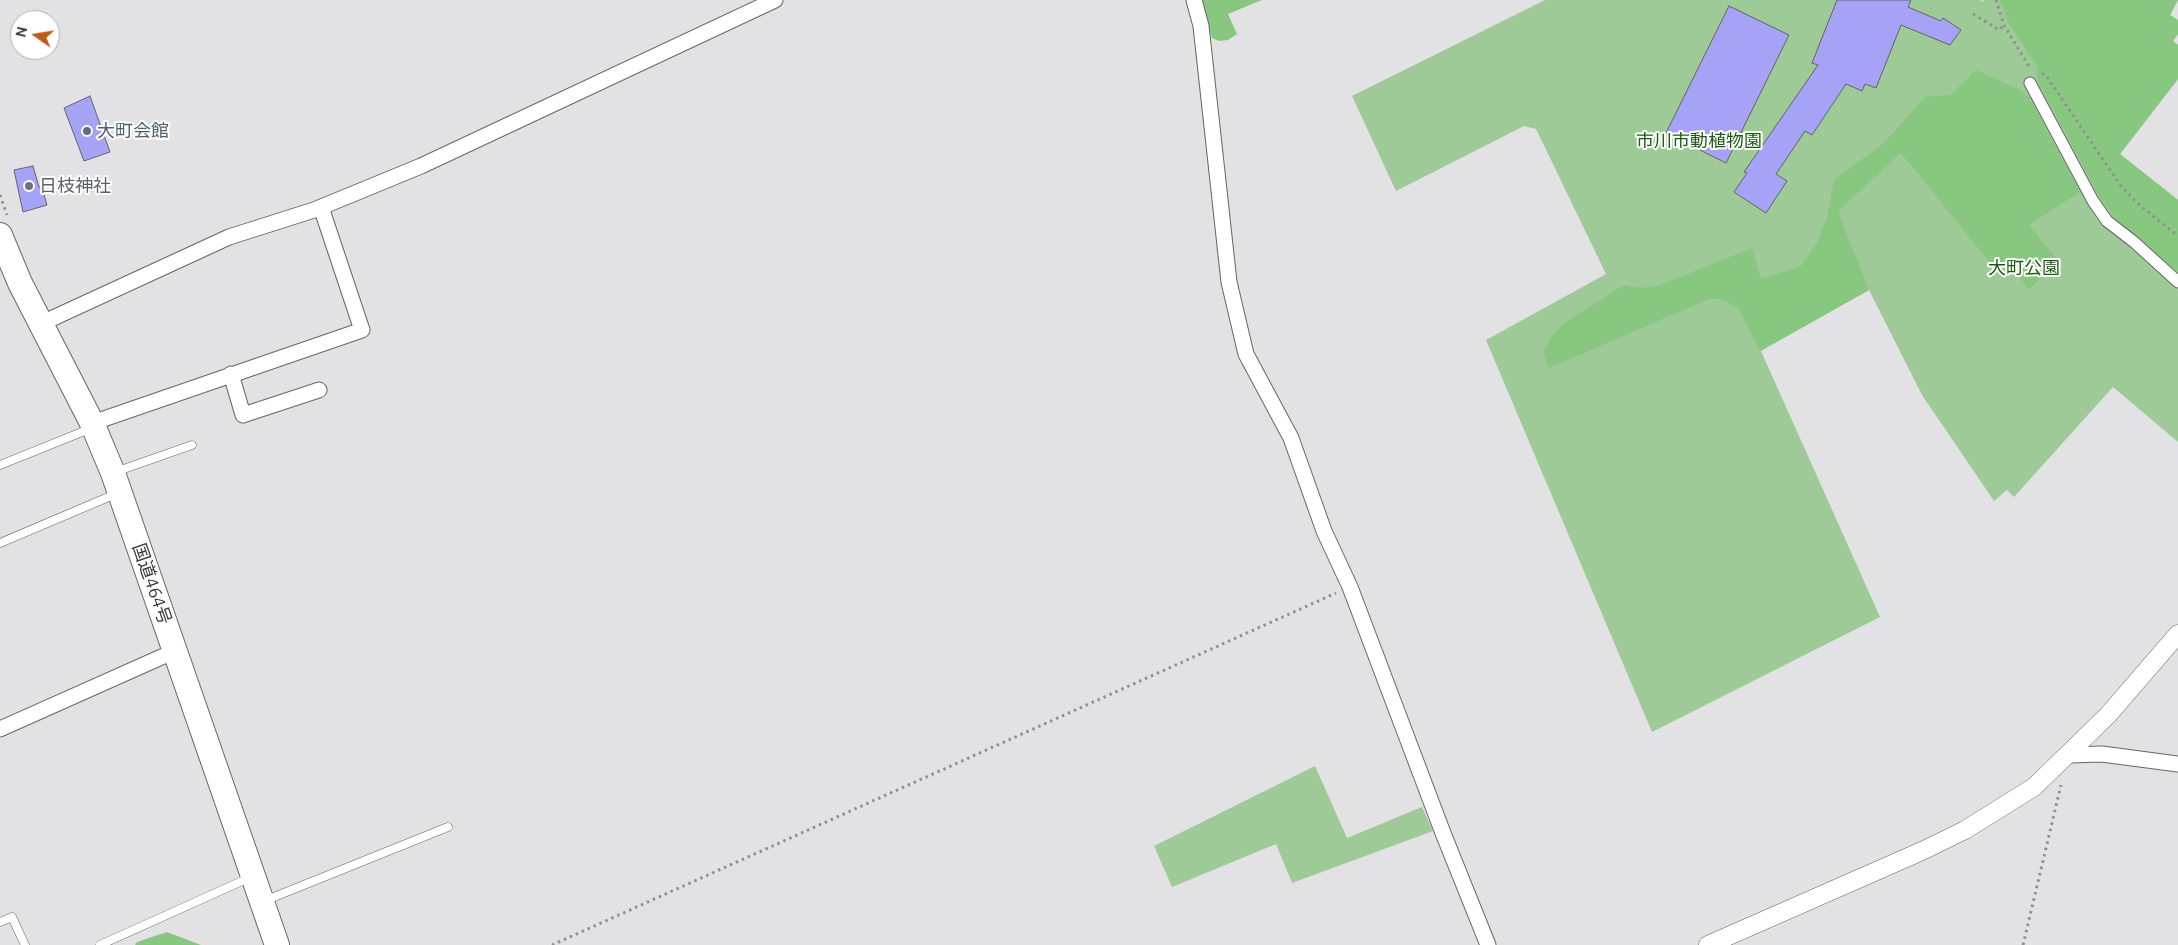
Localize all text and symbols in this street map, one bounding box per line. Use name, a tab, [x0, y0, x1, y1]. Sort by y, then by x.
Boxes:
north arrow	[10, 10, 60, 60]
text: N	[12, 25, 30, 39]
place label: 大町会館	[97, 120, 169, 142]
marker: 大町会館	[81, 125, 93, 137]
park label: 市川市動植物園	[1636, 130, 1762, 152]
place label: 日枝神社	[39, 175, 111, 197]
marker: 日枝神社	[23, 180, 35, 192]
park label: 大町公園	[1988, 257, 2060, 279]
street label: 国道464号	[128, 541, 176, 627]

